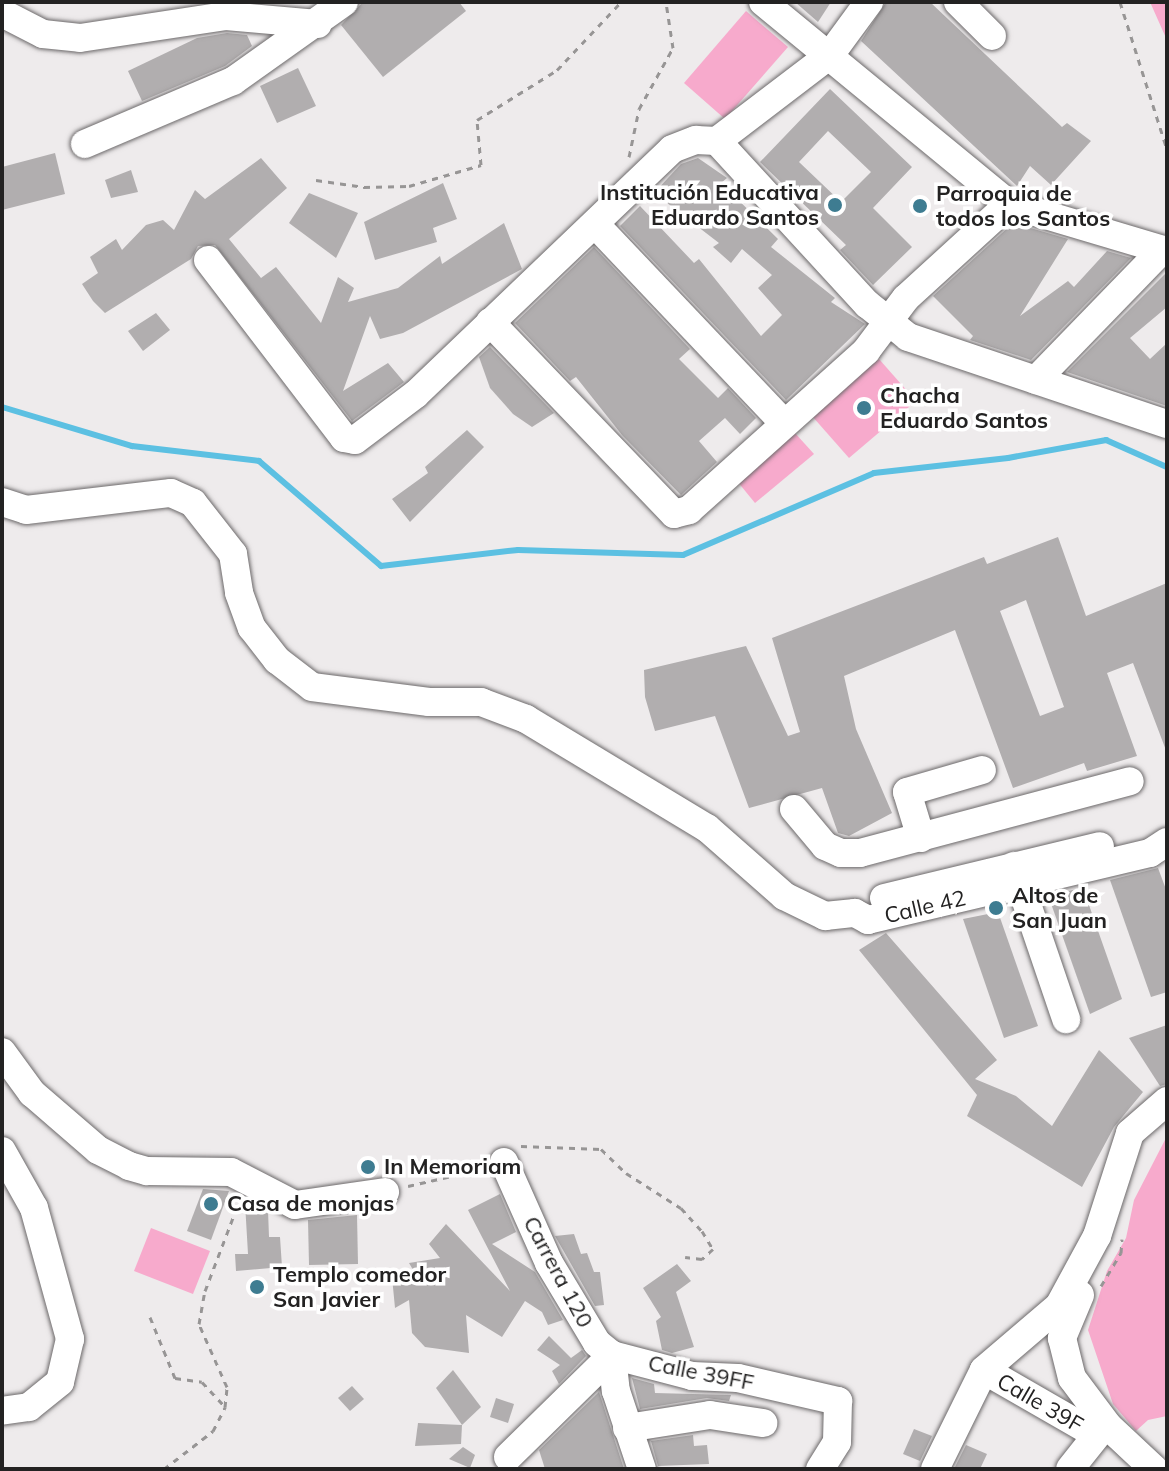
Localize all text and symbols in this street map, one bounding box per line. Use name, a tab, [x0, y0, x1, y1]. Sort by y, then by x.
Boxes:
place label: Institución Educativa Eduardo Santos	[600, 179, 819, 230]
place label: Parroquia de todos los Santos	[936, 180, 1110, 232]
marker: Institución Educativa Eduardo Santos	[826, 196, 844, 214]
marker: Parroquia de todos los Santos	[911, 197, 929, 215]
place label: Chacha Eduardo Santos	[880, 382, 1048, 434]
marker: Chacha Eduardo Santos	[855, 399, 873, 417]
place label: Altos de San Juan	[1012, 882, 1107, 934]
street label: Calle 42	[882, 885, 968, 929]
marker: Altos de San Juan	[987, 899, 1005, 917]
place label: In Memoriam	[384, 1154, 521, 1180]
marker: In Memoriam	[359, 1158, 377, 1176]
place label: Casa de monjas	[227, 1191, 394, 1217]
marker: Casa de monjas	[202, 1195, 220, 1213]
street label: Carrera 120	[518, 1212, 598, 1332]
place label: Templo comedor San Javier	[273, 1261, 446, 1312]
marker: Templo comedor San Javier	[248, 1278, 266, 1296]
street label: Calle 39FF	[646, 1350, 756, 1396]
street label: Calle 39F	[992, 1368, 1088, 1438]

